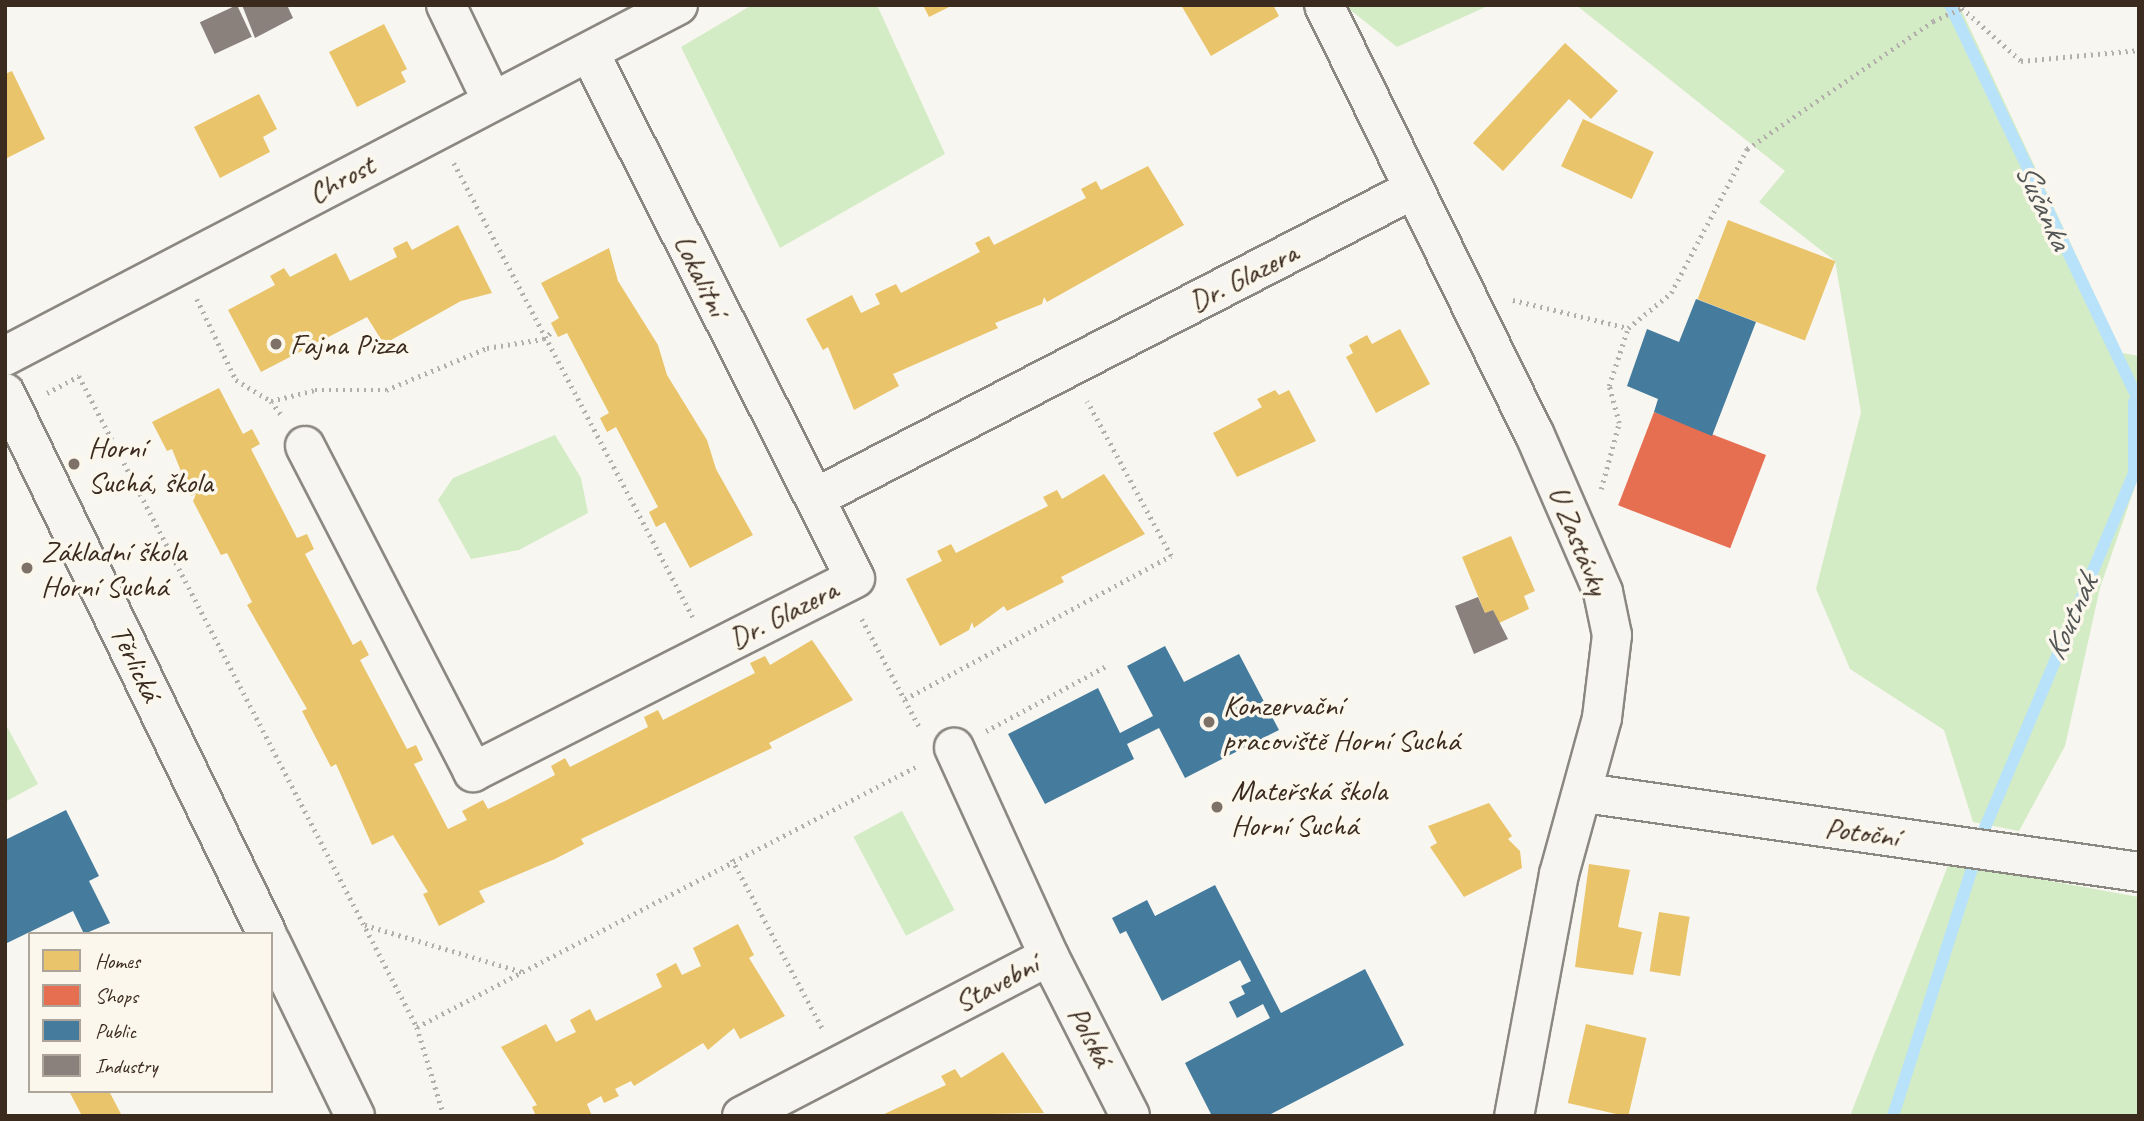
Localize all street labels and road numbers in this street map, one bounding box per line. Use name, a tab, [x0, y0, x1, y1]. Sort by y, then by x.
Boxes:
street label: Chrost	[302, 147, 380, 211]
street label: Lokalitní	[666, 228, 736, 322]
street label: Dr. Glazera	[1183, 234, 1303, 320]
street label: U Zastávky	[1541, 480, 1617, 600]
street label: Dr. Glazera	[723, 571, 843, 657]
street label: Těrlická	[102, 619, 170, 707]
street label: Potoční	[1823, 809, 1901, 855]
street label: Stavební	[948, 946, 1044, 1020]
street label: Polská	[1060, 1000, 1122, 1072]

